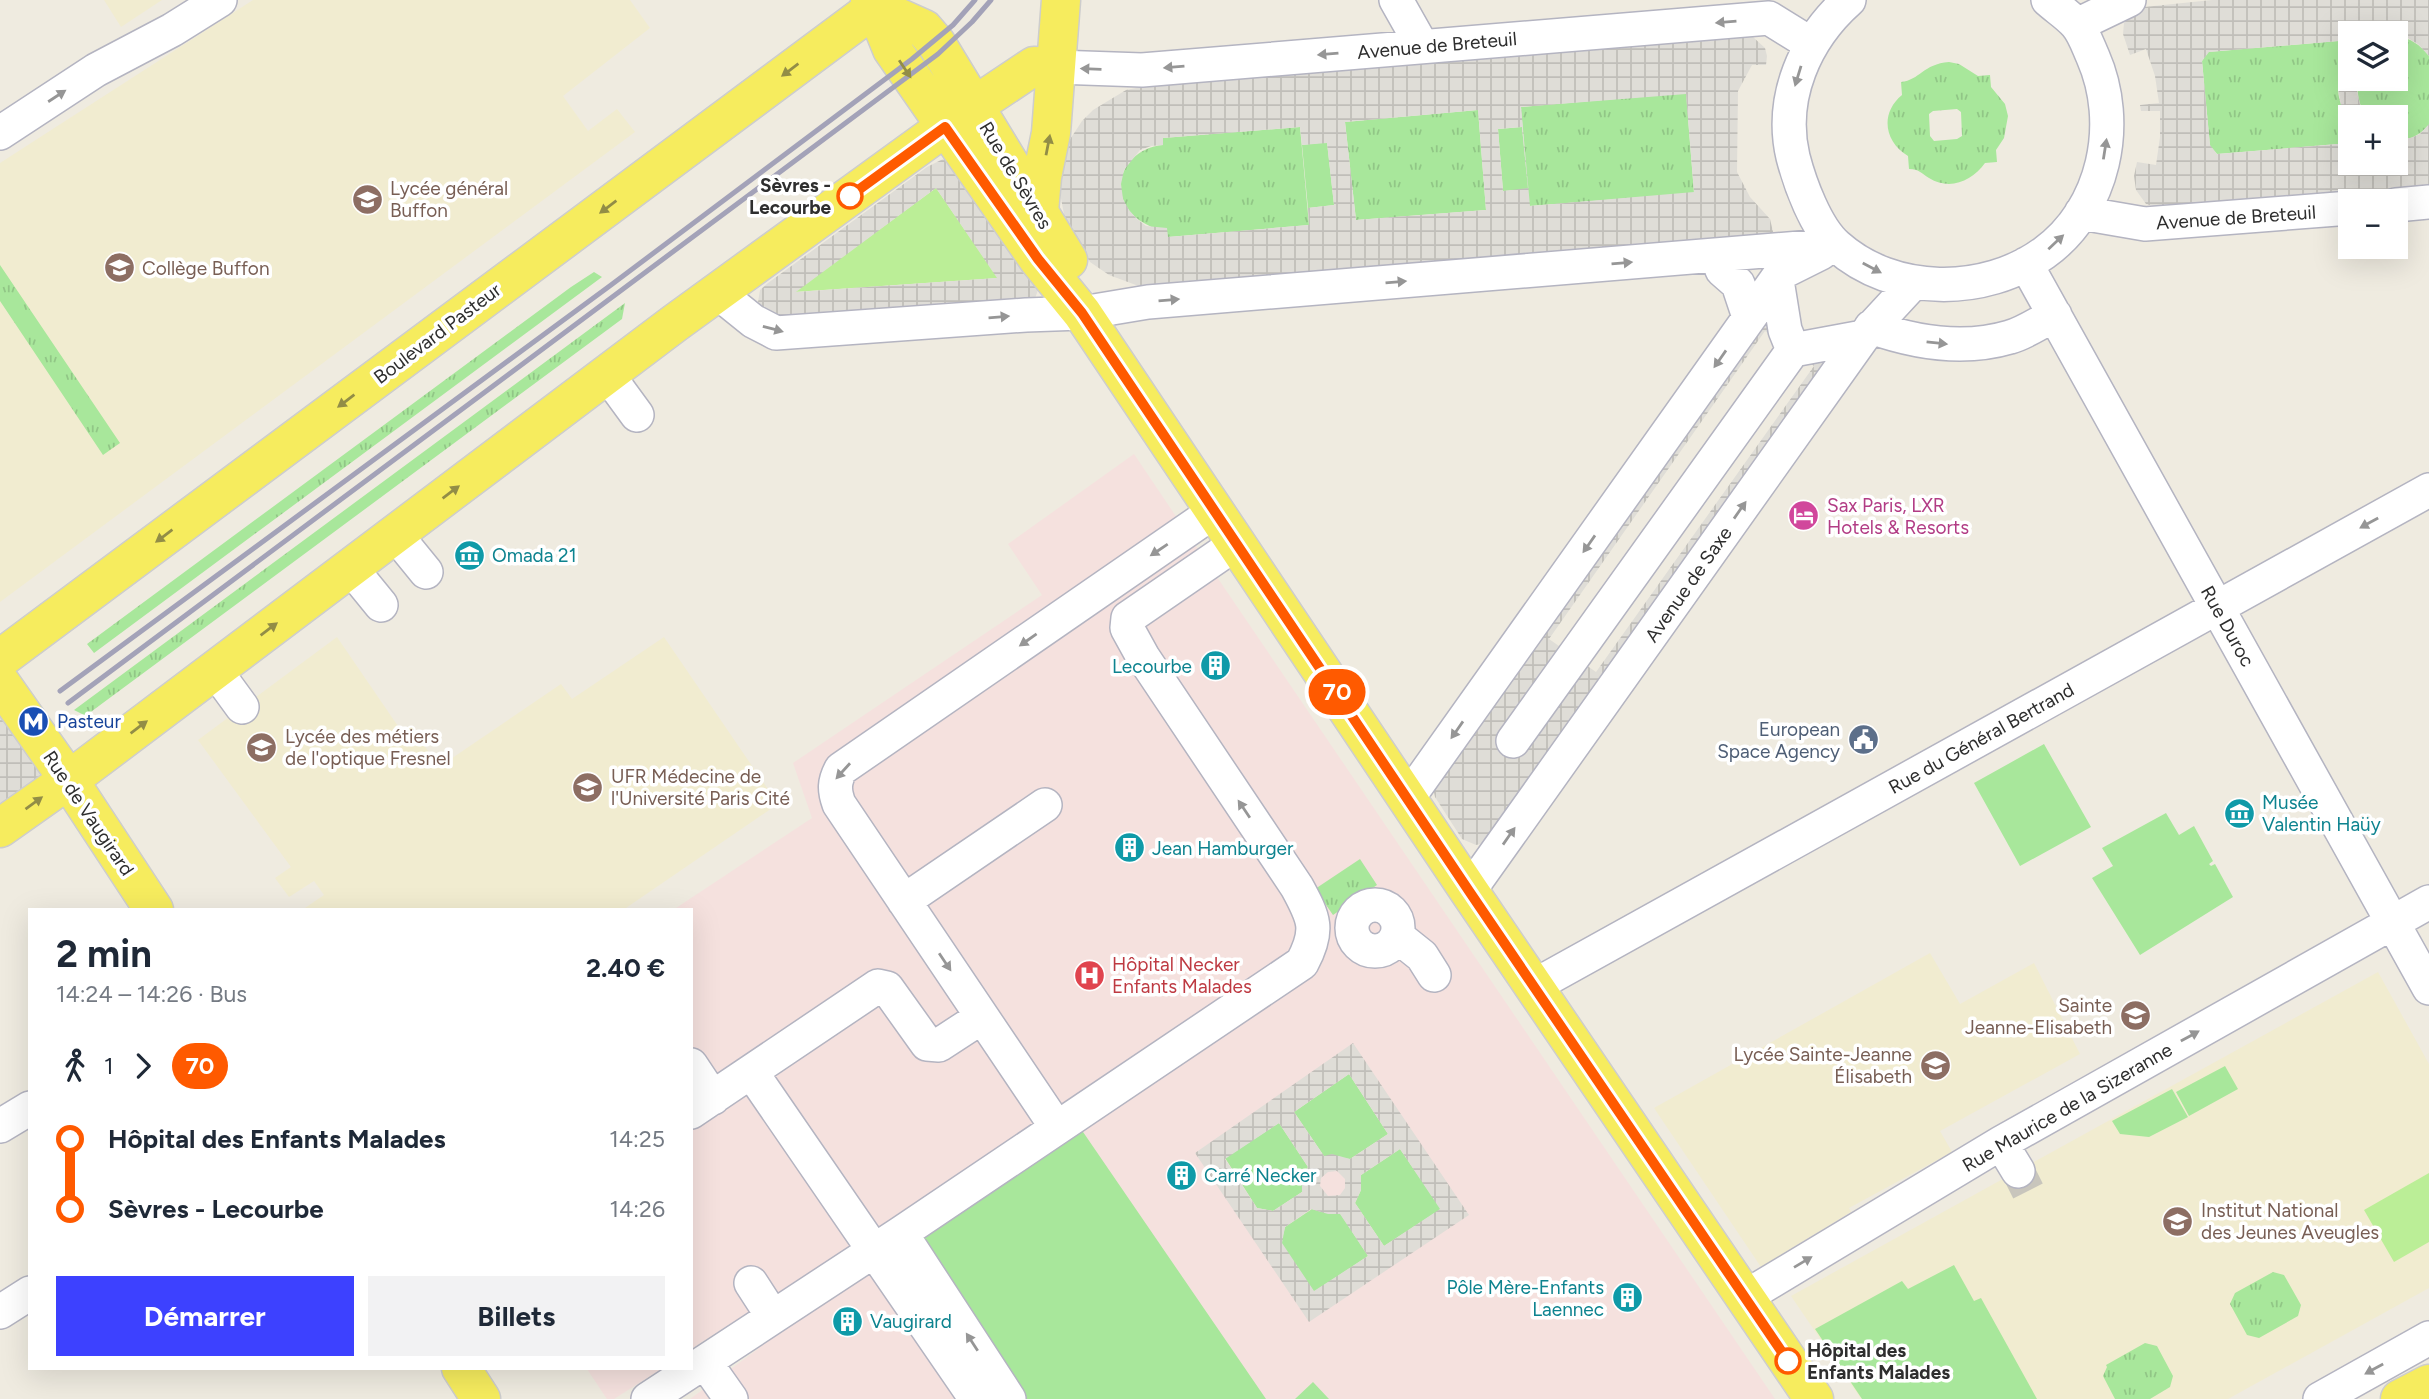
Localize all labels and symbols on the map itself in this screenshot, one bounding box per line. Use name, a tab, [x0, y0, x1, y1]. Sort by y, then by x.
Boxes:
one-way arrow	[1715, 17, 1737, 28]
street label: Avenue de Breteuil	[1356, 27, 1518, 64]
one-way arrow	[1317, 49, 1339, 60]
one-way arrow	[898, 59, 911, 78]
one-way arrow	[1163, 62, 1185, 73]
one-way arrow	[780, 63, 799, 77]
one-way arrow	[1080, 63, 1102, 74]
one-way arrow	[1792, 65, 1802, 86]
one-way arrow	[48, 89, 66, 103]
street label: Rue de Sèvres	[975, 117, 1057, 233]
one-way arrow	[1043, 134, 1054, 156]
one-way arrow	[2100, 138, 2111, 160]
place label: Sèvres - Lecourbe	[749, 174, 831, 219]
place label: Lycée général Buffon	[390, 177, 508, 222]
school or university icon: Lycée général Buffon	[350, 182, 384, 216]
marker: Sèvres - Lecourbe	[837, 183, 863, 209]
one-way arrow	[599, 199, 617, 213]
street label: Avenue de Breteuil	[2155, 200, 2317, 235]
one-way arrow	[2048, 233, 2065, 250]
school or university icon: Collège Buffon	[102, 251, 136, 285]
place label: Collège Buffon	[142, 257, 269, 280]
one-way arrow	[1611, 257, 1633, 268]
one-way arrow	[1863, 262, 1883, 274]
one-way arrow	[1385, 276, 1407, 287]
street label: Boulevard Pasteur	[369, 278, 506, 389]
one-way arrow	[1158, 294, 1180, 305]
one-way arrow	[988, 311, 1010, 322]
one-way arrow	[762, 325, 783, 335]
one-way arrow	[1926, 338, 1948, 349]
one-way arrow	[1713, 350, 1727, 368]
one-way arrow	[338, 393, 356, 408]
one-way arrow	[442, 485, 460, 499]
place label: Sax Paris, LXR Hotels & Resorts	[1827, 494, 1969, 539]
hotel icon: Sax Paris, LXR Hotels & Resorts	[1787, 499, 1821, 533]
one-way arrow	[1733, 501, 1747, 519]
one-way arrow	[2360, 517, 2379, 529]
street label: Avenue de Saxe	[1640, 522, 1737, 647]
one-way arrow	[155, 529, 173, 543]
one-way arrow	[1582, 535, 1596, 553]
museum icon: Omada 21	[452, 538, 486, 572]
one-way arrow	[1150, 543, 1168, 557]
place label: Omada 21	[492, 544, 577, 567]
street label: Rue Duroc	[2196, 582, 2259, 671]
one-way arrow	[260, 622, 278, 636]
one-way arrow	[1019, 633, 1037, 647]
building icon: Lecourbe	[1198, 649, 1232, 683]
place label: Lecourbe	[1112, 655, 1192, 678]
line badge: 70	[1306, 669, 1368, 715]
street label: Rue du Général Bertrand	[1885, 678, 2078, 799]
metro station icon: Pasteur	[17, 704, 51, 738]
place label: Pasteur	[57, 710, 121, 733]
place label: European Space Agency	[1717, 718, 1840, 763]
one-way arrow	[130, 720, 148, 734]
one-way arrow	[1450, 721, 1464, 739]
public building icon: European Space Agency	[1846, 723, 1880, 757]
place label: Lycée des métiers de l'optique Fresnel	[285, 725, 451, 770]
school or university icon: Lycée des métiers de l'optique Fresnel	[245, 730, 279, 764]
street label: Rue de Vaugirard	[38, 746, 139, 880]
one-way arrow	[835, 762, 851, 780]
place label: UFR Médecine de l'Université Paris Cité	[611, 765, 790, 810]
school or university icon: UFR Médecine de l'Université Paris Cité	[571, 770, 605, 804]
place label: Musée Valentin Haüy	[2262, 791, 2381, 836]
one-way arrow	[25, 796, 43, 810]
museum icon: Musée Valentin Haüy	[2222, 796, 2256, 830]
one-way arrow	[1237, 800, 1251, 818]
one-way arrow	[1502, 827, 1516, 845]
building icon: Jean Hamburger	[1112, 831, 1146, 865]
place label: Jean Hamburger	[1152, 837, 1294, 860]
one-way arrow	[938, 953, 952, 971]
place label: Hôpital Necker Enfants Malades	[1112, 953, 1252, 998]
hospital icon: Hôpital Necker Enfants Malades	[1072, 958, 1106, 992]
place label: Sainte Jeanne-Elisabeth	[1965, 994, 2112, 1039]
school or university icon: Sainte Jeanne-Elisabeth	[2118, 999, 2152, 1033]
one-way arrow	[2181, 1030, 2200, 1042]
street label: Rue Maurice de la Sizeranne	[1958, 1038, 2176, 1177]
place label: Lycée Sainte-Jeanne Élisabeth	[1733, 1043, 1912, 1088]
school or university icon: Lycée Sainte-Jeanne Élisabeth	[1918, 1048, 1952, 1082]
building icon: Carré Necker	[1164, 1158, 1198, 1192]
place label: Carré Necker	[1204, 1164, 1317, 1187]
place label: Institut National des Jeunes Aveugles	[2201, 1199, 2379, 1244]
school or university icon: Institut National des Jeunes Aveugles	[2161, 1204, 2195, 1238]
one-way arrow	[1794, 1255, 1813, 1268]
place label: Pôle Mère-Enfants Laennec	[1447, 1276, 1604, 1321]
building icon: Pôle Mère-Enfants Laennec	[1610, 1281, 1644, 1315]
building icon: Vaugirard	[830, 1304, 864, 1338]
place label: Vaugirard	[870, 1310, 952, 1333]
one-way arrow	[965, 1332, 978, 1352]
place label: Hôpital des Enfants Malades	[1807, 1339, 1950, 1384]
marker: Hôpital des Enfants Malades	[1775, 1348, 1801, 1374]
one-way arrow	[2365, 1363, 2384, 1375]

